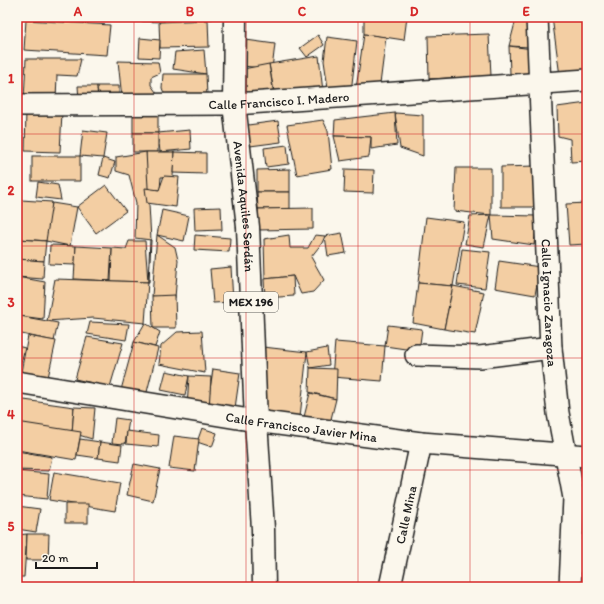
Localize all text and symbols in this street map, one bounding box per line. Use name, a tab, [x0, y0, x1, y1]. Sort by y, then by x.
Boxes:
text: A	[73, 4, 83, 19]
text: B	[186, 4, 195, 19]
text: C	[298, 4, 307, 19]
text: D	[410, 4, 419, 19]
text: E	[522, 4, 530, 19]
text: 1	[8, 71, 14, 86]
street label: Calle Francisco I. Madero	[208, 89, 350, 112]
street label: Avenida Aquiles Serdán	[231, 140, 257, 273]
text: 2	[8, 183, 15, 198]
street label: Calle Ignacio Zaragoza	[539, 238, 560, 368]
road number: MEX 196	[224, 292, 278, 312]
text: 3	[7, 295, 15, 310]
text: 4	[7, 407, 15, 422]
street label: Calle Francisco Javier Mina	[225, 409, 378, 445]
street label: Calle Mina	[392, 484, 419, 545]
text: 5	[8, 519, 15, 534]
scale bar	[36, 544, 97, 570]
text: 20 m	[42, 551, 69, 565]

